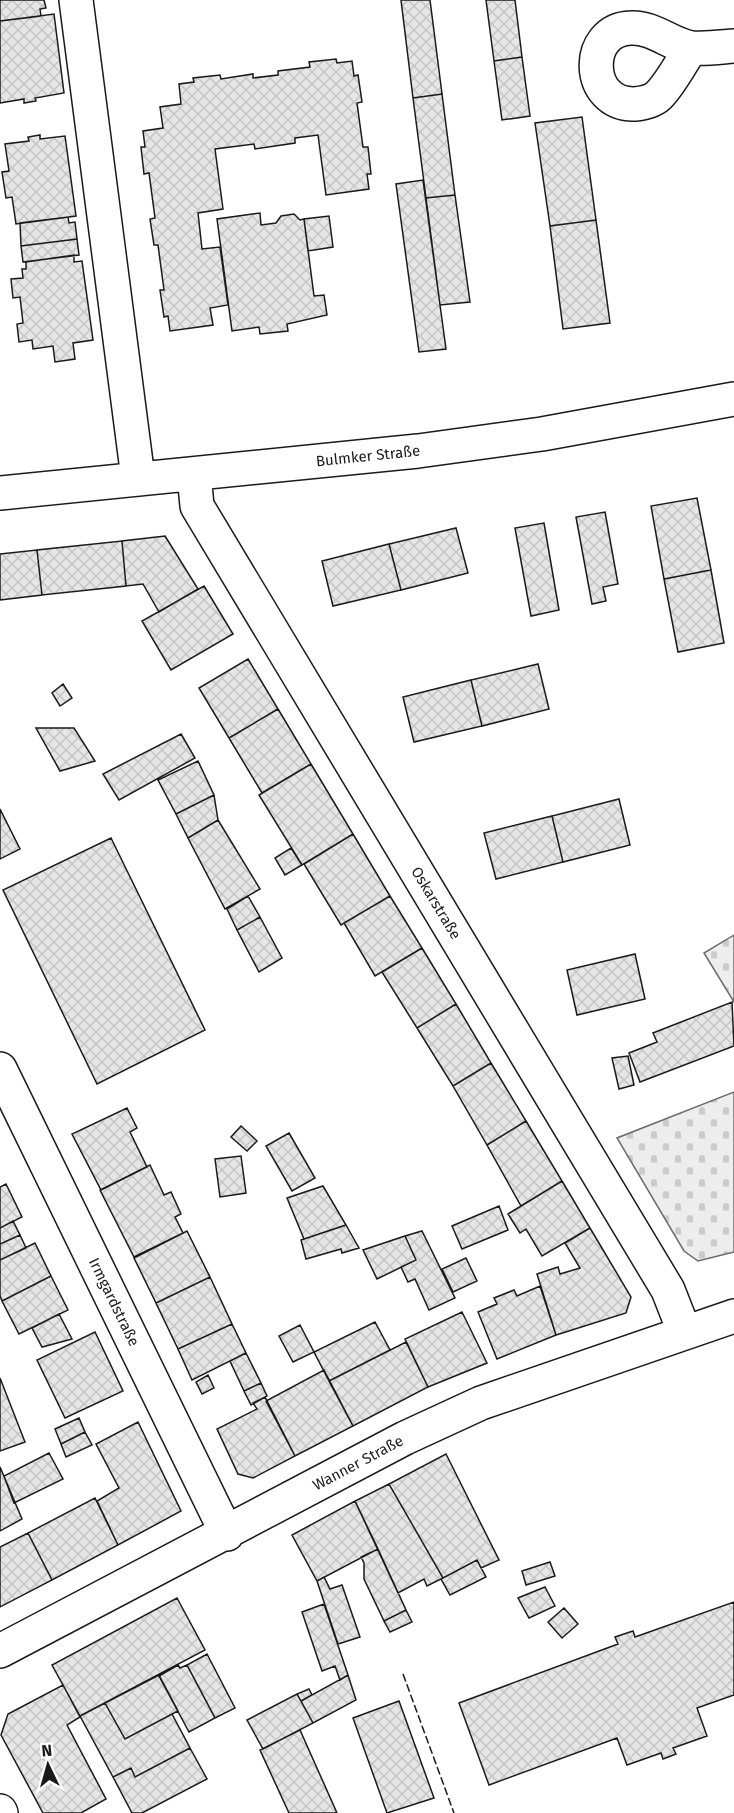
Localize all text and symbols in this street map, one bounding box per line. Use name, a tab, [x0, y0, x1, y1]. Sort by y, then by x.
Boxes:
street label: Bulmker Straße	[315, 442, 421, 470]
street label: Oskarstraße	[407, 863, 465, 943]
street label: Irmgardstraße	[85, 1255, 143, 1349]
street label: Wanner Straße	[310, 1432, 406, 1494]
north arrow	[18, 1735, 78, 1795]
text: N	[41, 1741, 53, 1760]

